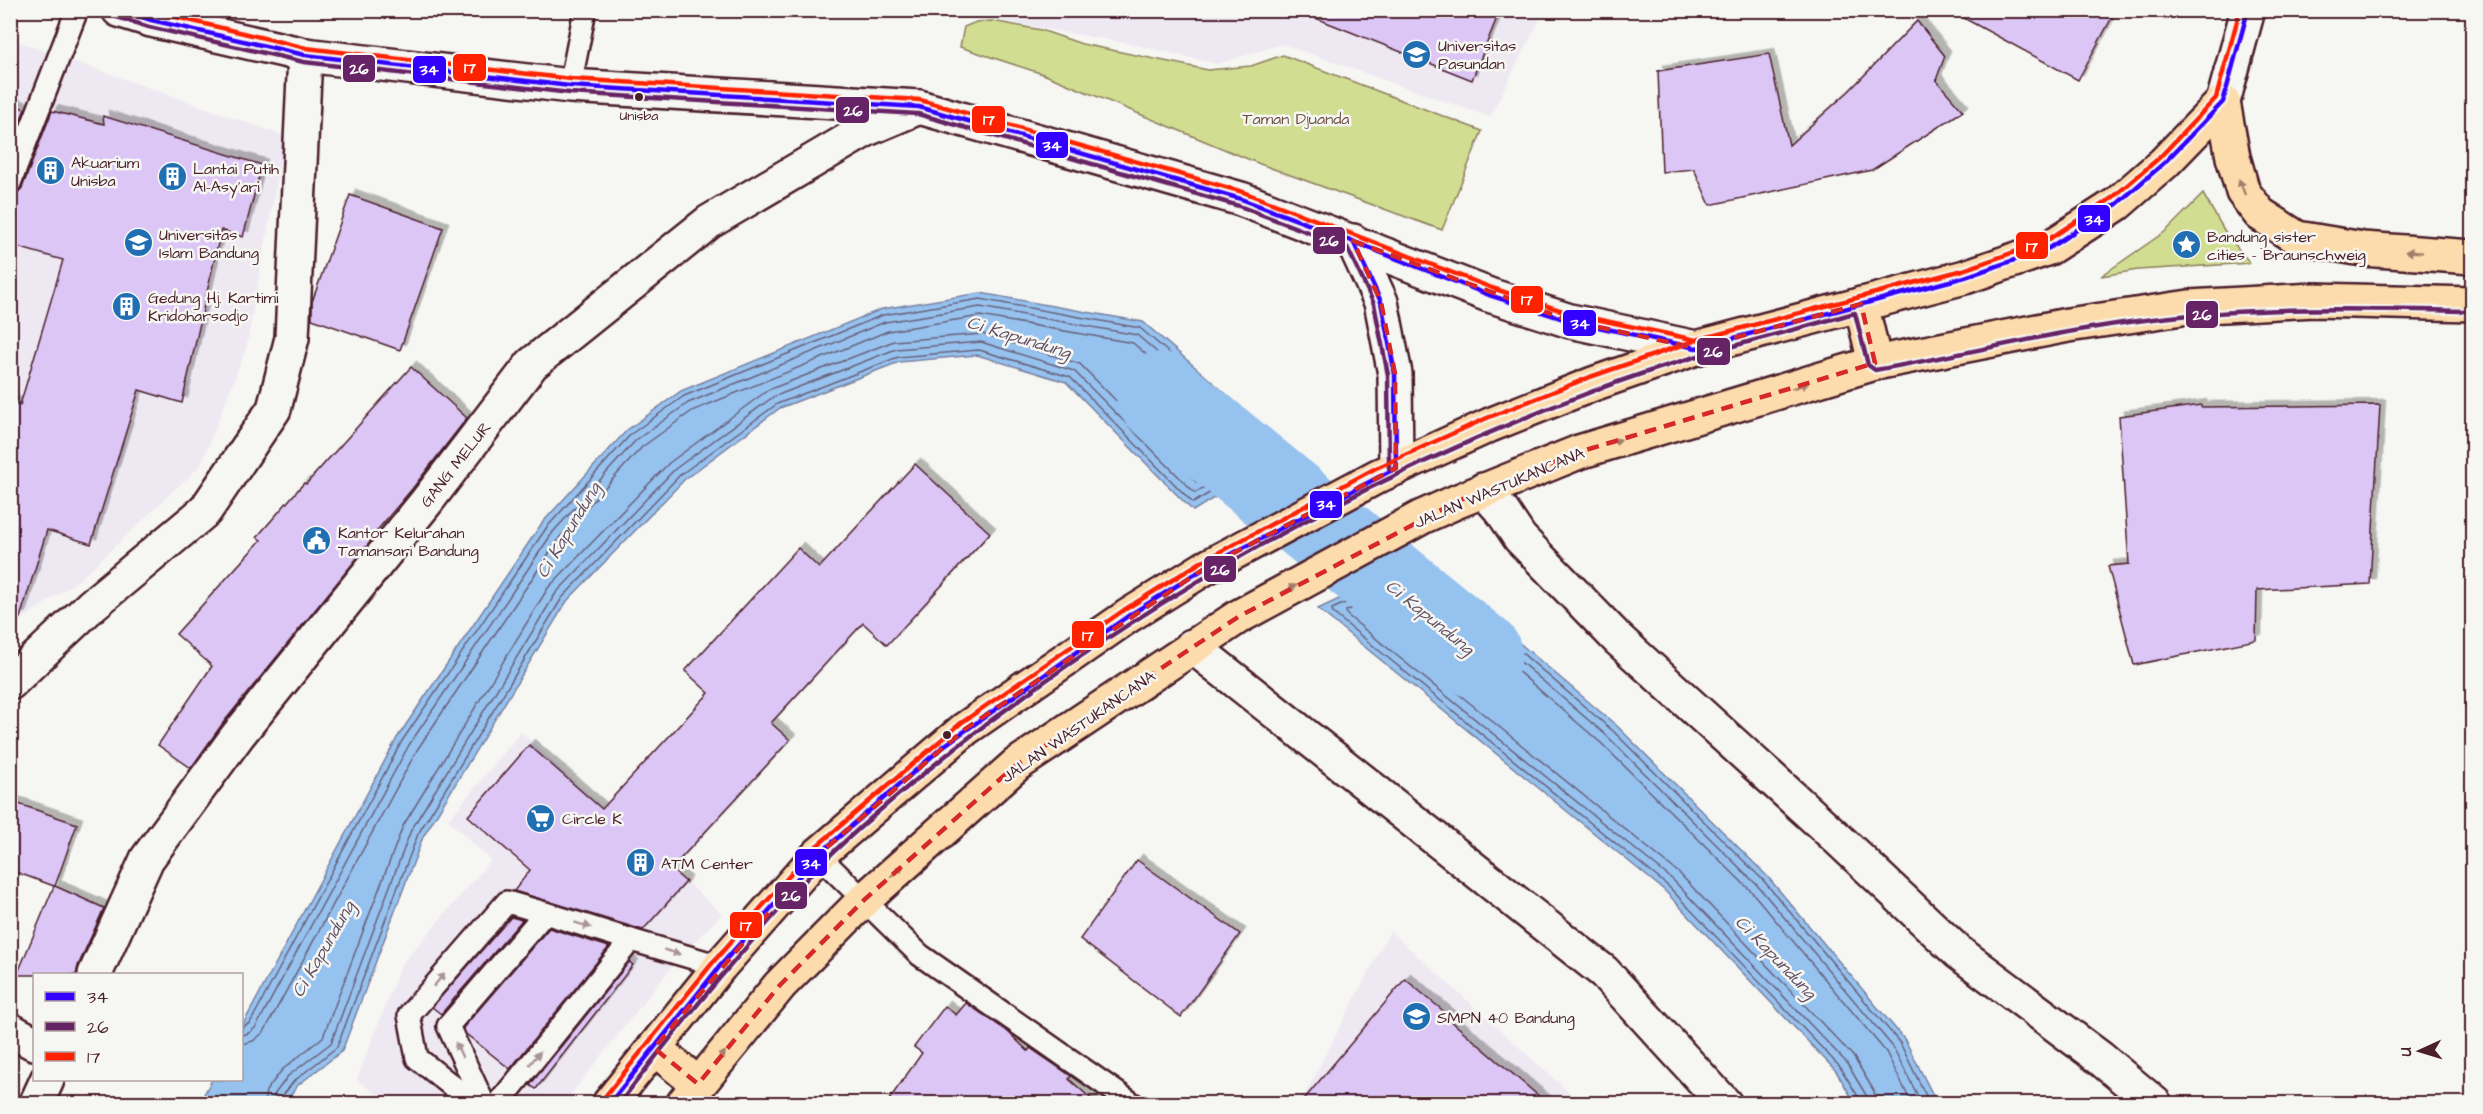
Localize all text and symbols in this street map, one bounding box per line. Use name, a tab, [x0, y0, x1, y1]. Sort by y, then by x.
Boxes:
place label: Universitas Pasundan	[1438, 35, 1516, 75]
school or university icon: Universitas Pasundan	[1401, 38, 1433, 70]
line badge: 17	[452, 53, 487, 82]
line badge: 26	[342, 54, 376, 83]
line badge: 34	[412, 55, 447, 84]
text: 17	[464, 57, 476, 79]
text: 26	[348, 58, 369, 80]
text: 34	[418, 59, 439, 81]
marker: Unisba	[633, 91, 645, 103]
line badge: 26	[835, 96, 870, 124]
text: 26	[842, 100, 863, 122]
line badge: 17	[971, 105, 1006, 134]
place label: Unisba	[620, 106, 659, 126]
park label: Taman Djuanda	[1243, 108, 1349, 130]
text: 17	[983, 109, 995, 131]
line badge: 34	[1035, 131, 1069, 159]
text: 34	[1041, 135, 1062, 157]
place label: Akuarium Unisba	[71, 152, 140, 192]
building icon: Akuarium Unisba	[34, 155, 66, 187]
place label: Lantai Putih Al-Asy'ari	[193, 158, 279, 199]
building icon: Lantai Putih Al-Asy'ari	[156, 161, 188, 193]
one-way arrow	[2237, 178, 2247, 196]
line badge: 34	[2077, 204, 2111, 233]
text: 34	[2083, 209, 2104, 231]
place label: Universitas Islam Bandung	[159, 224, 259, 265]
line badge: 26	[1312, 226, 1346, 255]
place label: Bandung sister cities - Braunschweig	[2207, 226, 2366, 267]
school or university icon: Universitas Islam Bandung	[122, 227, 154, 259]
place icon: Bandung sister cities - Braunschweig	[2170, 229, 2202, 261]
text: 26	[1318, 230, 1339, 252]
line badge: 17	[2015, 231, 2049, 260]
text: 17	[2026, 236, 2038, 258]
one-way arrow	[2405, 248, 2424, 257]
line badge: 17	[1510, 285, 1544, 314]
place label: Gedung Hj. Kartimi Kridoharsodjo	[148, 287, 279, 327]
text: 17	[1521, 289, 1533, 311]
building icon: Gedung Hj. Kartimi Kridoharsodjo	[111, 290, 143, 322]
line badge: 26	[2185, 300, 2219, 329]
text: 26	[2191, 304, 2212, 326]
line badge: 34	[1562, 309, 1597, 337]
water label: Ci Kapundung	[963, 310, 1076, 367]
text: 34	[1569, 313, 1590, 335]
line badge: 26	[1696, 337, 1731, 366]
text: 26	[1702, 341, 1723, 363]
one-way arrow	[1791, 381, 1809, 390]
street label: GANG MELUR	[415, 417, 496, 512]
one-way arrow	[1604, 437, 1622, 446]
street label: JALAN WASTUKANCANA	[1411, 442, 1588, 534]
water label: Ci Kapundung	[530, 476, 609, 583]
line badge: 34	[1309, 490, 1343, 519]
text: 34	[1315, 494, 1336, 516]
place label: Kantor Kelurahan Tamansari Bandung	[338, 522, 479, 563]
public building icon: Kantor Kelurahan Tamansari Bandung	[301, 525, 333, 557]
line badge: 26	[1203, 555, 1237, 583]
text: 26	[1209, 559, 1230, 581]
water label: Ci Kapundung	[1379, 574, 1481, 663]
one-way arrow	[1281, 584, 1298, 594]
line badge: 17	[1071, 620, 1105, 649]
text: 17	[1082, 625, 1094, 647]
street label: JALAN WASTUKANCANA	[997, 665, 1160, 788]
unlabelled marker	[941, 729, 953, 741]
supermarket icon: Circle K	[525, 802, 557, 834]
place label: Circle K	[562, 808, 622, 830]
building icon: ATM Center	[624, 847, 656, 879]
line badge: 34	[794, 848, 828, 877]
place label: ATM Center	[661, 853, 753, 875]
text: 34	[800, 853, 821, 875]
one-way arrow	[889, 865, 904, 878]
line badge: 26	[774, 881, 808, 910]
text: 26	[780, 885, 801, 907]
water label: Ci Kapundung	[286, 895, 363, 1003]
water label: Ci Kapundung	[1729, 910, 1823, 1007]
line badge: 17	[729, 911, 763, 939]
text: 17	[740, 915, 752, 937]
one-way arrow	[574, 921, 592, 931]
one-way arrow	[663, 948, 681, 957]
legend	[33, 973, 243, 1081]
one-way arrow	[432, 973, 445, 988]
text: 34	[87, 985, 108, 1010]
school or university icon: SMPN 40 Bandung	[1400, 1001, 1432, 1033]
place label: SMPN 40 Bandung	[1437, 1007, 1575, 1030]
text: 26	[87, 1015, 109, 1040]
north arrow	[2390, 1021, 2450, 1081]
one-way arrow	[455, 1042, 464, 1059]
text: 17	[87, 1045, 100, 1070]
text: U	[2395, 1047, 2417, 1057]
one-way arrow	[528, 1051, 541, 1066]
one-way arrow	[713, 1051, 726, 1066]

